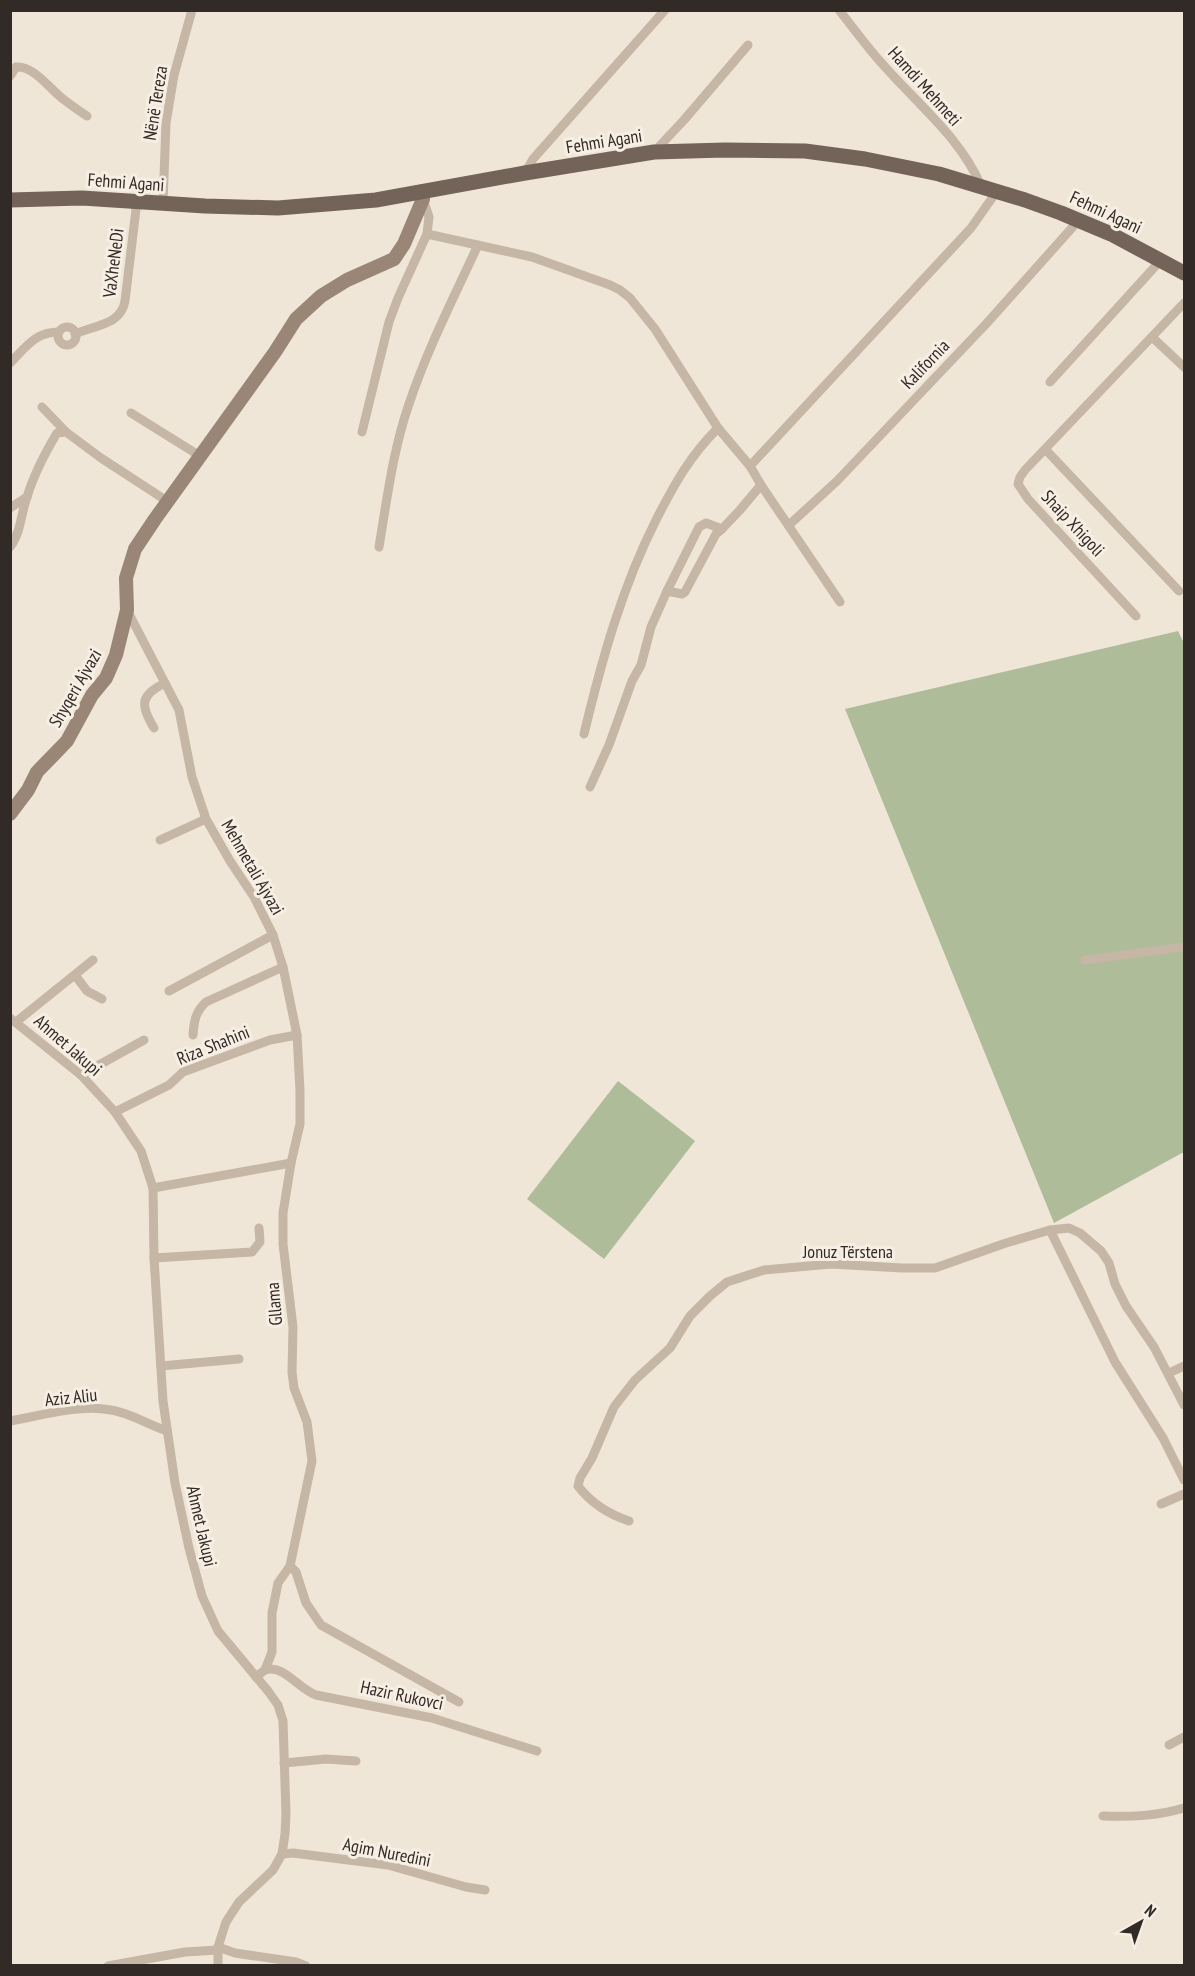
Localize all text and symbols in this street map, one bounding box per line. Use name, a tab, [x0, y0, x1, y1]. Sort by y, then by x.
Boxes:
street label: Hamdi Mehmeti	[883, 42, 967, 130]
street label: Nënë Tereza	[138, 64, 172, 142]
street label: Fehmi Agani	[564, 124, 644, 158]
street label: Fehmi Agani	[87, 168, 165, 196]
street label: Fehmi Agani	[1066, 185, 1146, 239]
street label: VaXheNeDi	[97, 227, 129, 300]
street label: Kalifornia	[896, 334, 954, 394]
street label: Shaip Xhigoli	[1036, 485, 1110, 561]
street label: Shyqeri Ajvazi	[43, 645, 107, 731]
street label: Mehmetali Ajvazi	[216, 815, 290, 919]
street label: Ahmet Jakupi	[29, 1009, 107, 1081]
street label: Riza Shahini	[173, 1020, 253, 1070]
street label: Jonuz Tërstena	[802, 1240, 893, 1263]
street label: Gllama	[261, 1281, 287, 1327]
street label: Aziz Aliu	[44, 1383, 98, 1411]
street label: Ahmet Jakupi	[182, 1483, 222, 1569]
street label: Hazir Rukovci	[358, 1675, 446, 1715]
street label: Agim Nuredini	[341, 1832, 433, 1872]
north arrow	[1111, 1892, 1171, 1952]
text: N	[1141, 1900, 1160, 1921]

